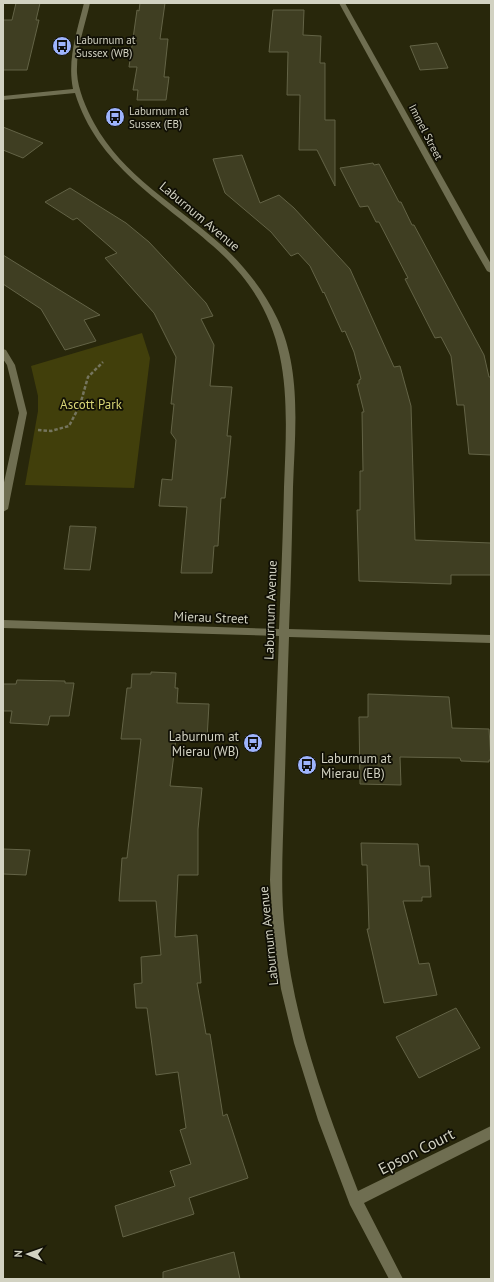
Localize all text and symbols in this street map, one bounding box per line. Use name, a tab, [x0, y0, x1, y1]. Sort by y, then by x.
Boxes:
place label: Laburnum at Sussex (WB)	[76, 33, 136, 60]
bus stop icon: Laburnum at Sussex (WB)	[51, 35, 73, 57]
street label: Immel Street	[406, 102, 446, 163]
place label: Laburnum at Sussex (EB)	[129, 104, 189, 131]
bus stop icon: Laburnum at Sussex (EB)	[104, 106, 126, 128]
street label: Laburnum Avenue	[156, 178, 243, 255]
park label: Ascott Park	[60, 396, 123, 413]
street label: Laburnum Avenue	[260, 560, 281, 660]
street label: Mierau Street	[173, 608, 249, 627]
place label: Laburnum at Mierau (WB)	[169, 728, 240, 760]
bus stop icon: Laburnum at Mierau (WB)	[242, 732, 264, 754]
place label: Laburnum at Mierau (EB)	[321, 750, 392, 782]
bus stop icon: Laburnum at Mierau (EB)	[296, 754, 318, 776]
street label: Laburnum Avenue	[255, 885, 282, 986]
street label: Epson Court	[375, 1123, 458, 1179]
north arrow	[8, 1234, 48, 1274]
text: N	[11, 1250, 25, 1258]

